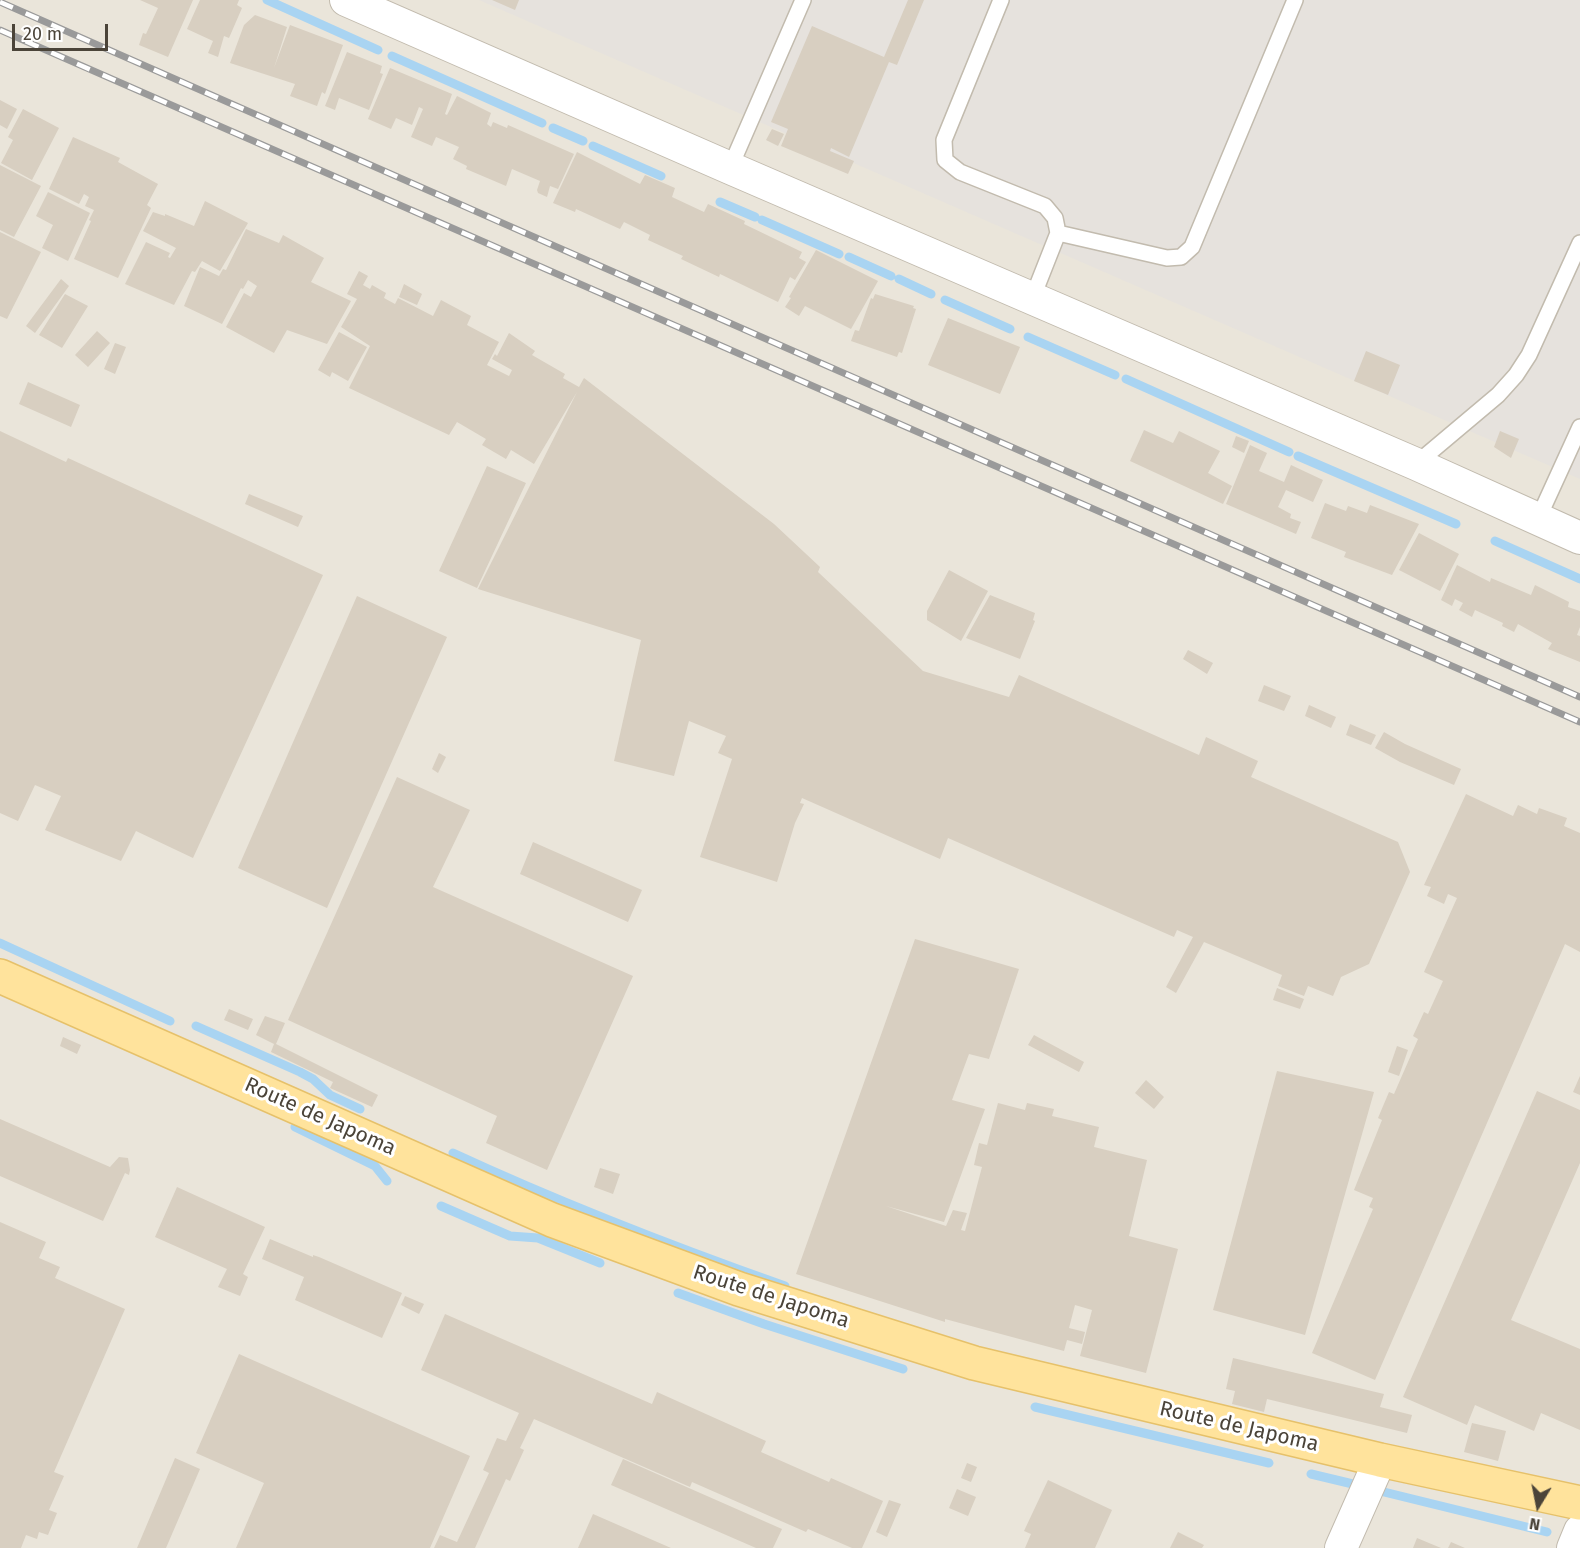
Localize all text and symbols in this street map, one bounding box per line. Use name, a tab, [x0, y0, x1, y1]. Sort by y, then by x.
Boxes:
scale bar	[15, 12, 111, 50]
text: 20 m	[23, 23, 62, 45]
street label: Route de Japoma	[241, 1072, 399, 1162]
street label: Route de Japoma	[690, 1260, 852, 1334]
street label: Route de Japoma	[1157, 1396, 1321, 1458]
north arrow	[1508, 1476, 1568, 1536]
text: N	[1528, 1514, 1542, 1534]

